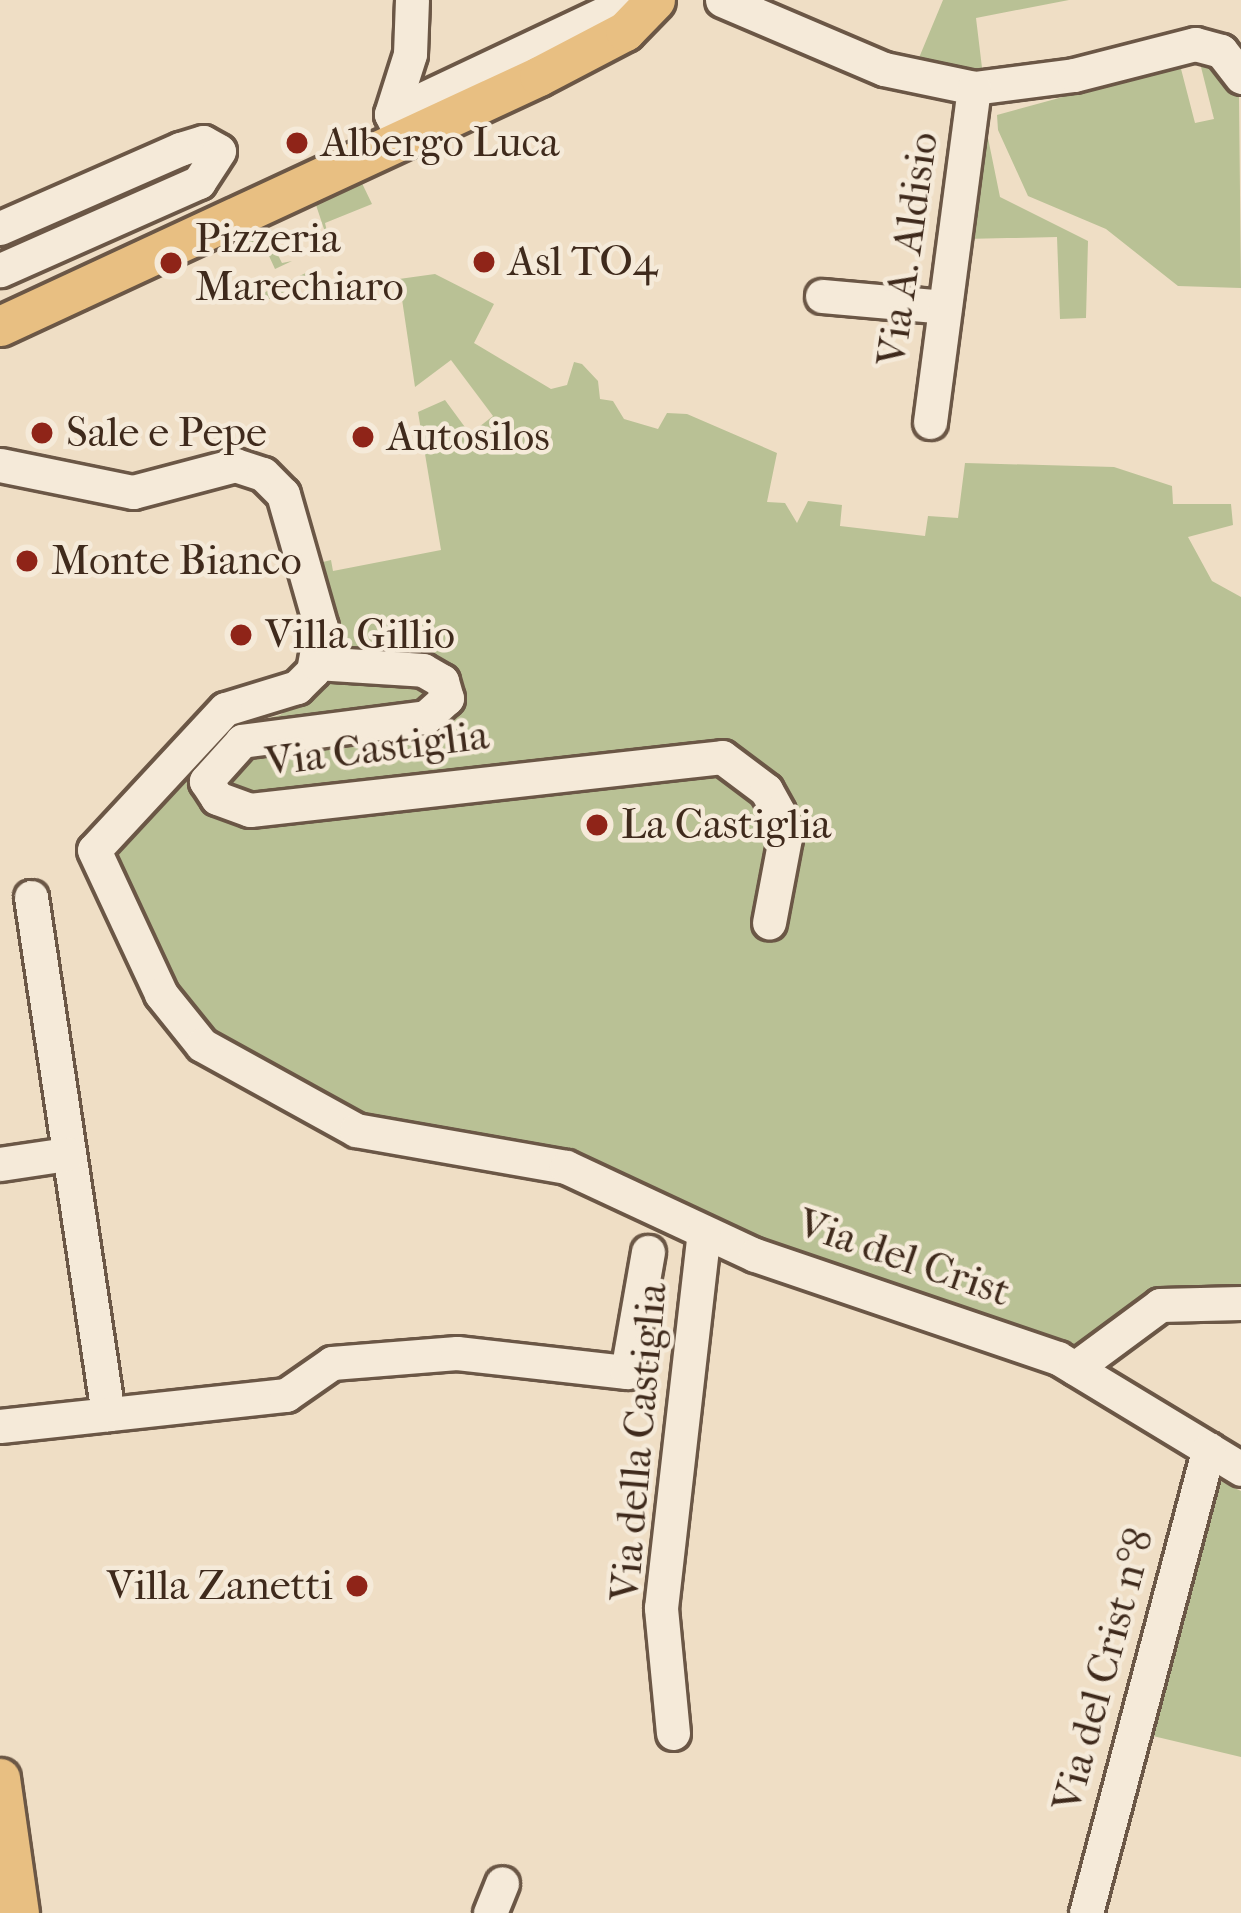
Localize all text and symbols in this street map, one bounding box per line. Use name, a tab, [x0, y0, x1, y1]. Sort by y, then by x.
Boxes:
place label: Albergo Luca	[321, 118, 560, 168]
street label: Via A. Aldisio	[867, 129, 949, 369]
marker: Albergo Luca	[284, 130, 310, 156]
place label: Pizzeria Marechiaro	[195, 214, 404, 312]
place label: Asl TO4	[508, 237, 658, 287]
marker: Asl TO4	[471, 249, 497, 275]
marker: Pizzeria Marechiaro	[158, 250, 184, 276]
place label: Sale e Pepe	[66, 408, 267, 458]
place label: Autosilos	[387, 412, 550, 462]
marker: Sale e Pepe	[29, 420, 55, 446]
marker: Autosilos	[350, 424, 376, 450]
place label: Monte Bianco	[51, 536, 302, 586]
marker: Monte Bianco	[14, 548, 40, 574]
place label: Villa Gillio	[265, 610, 455, 660]
marker: Villa Gillio	[228, 622, 254, 648]
street label: Via Castiglia	[263, 710, 491, 788]
place label: La Castiglia	[621, 800, 831, 850]
marker: La Castiglia	[584, 812, 610, 838]
street label: Via del Crist	[791, 1198, 1017, 1318]
street label: Via della Castiglia	[600, 1281, 678, 1603]
street label: Via del Crist n°8	[1042, 1523, 1166, 1817]
place label: Villa Zanetti	[106, 1561, 333, 1611]
marker: Villa Zanetti	[344, 1573, 370, 1599]

